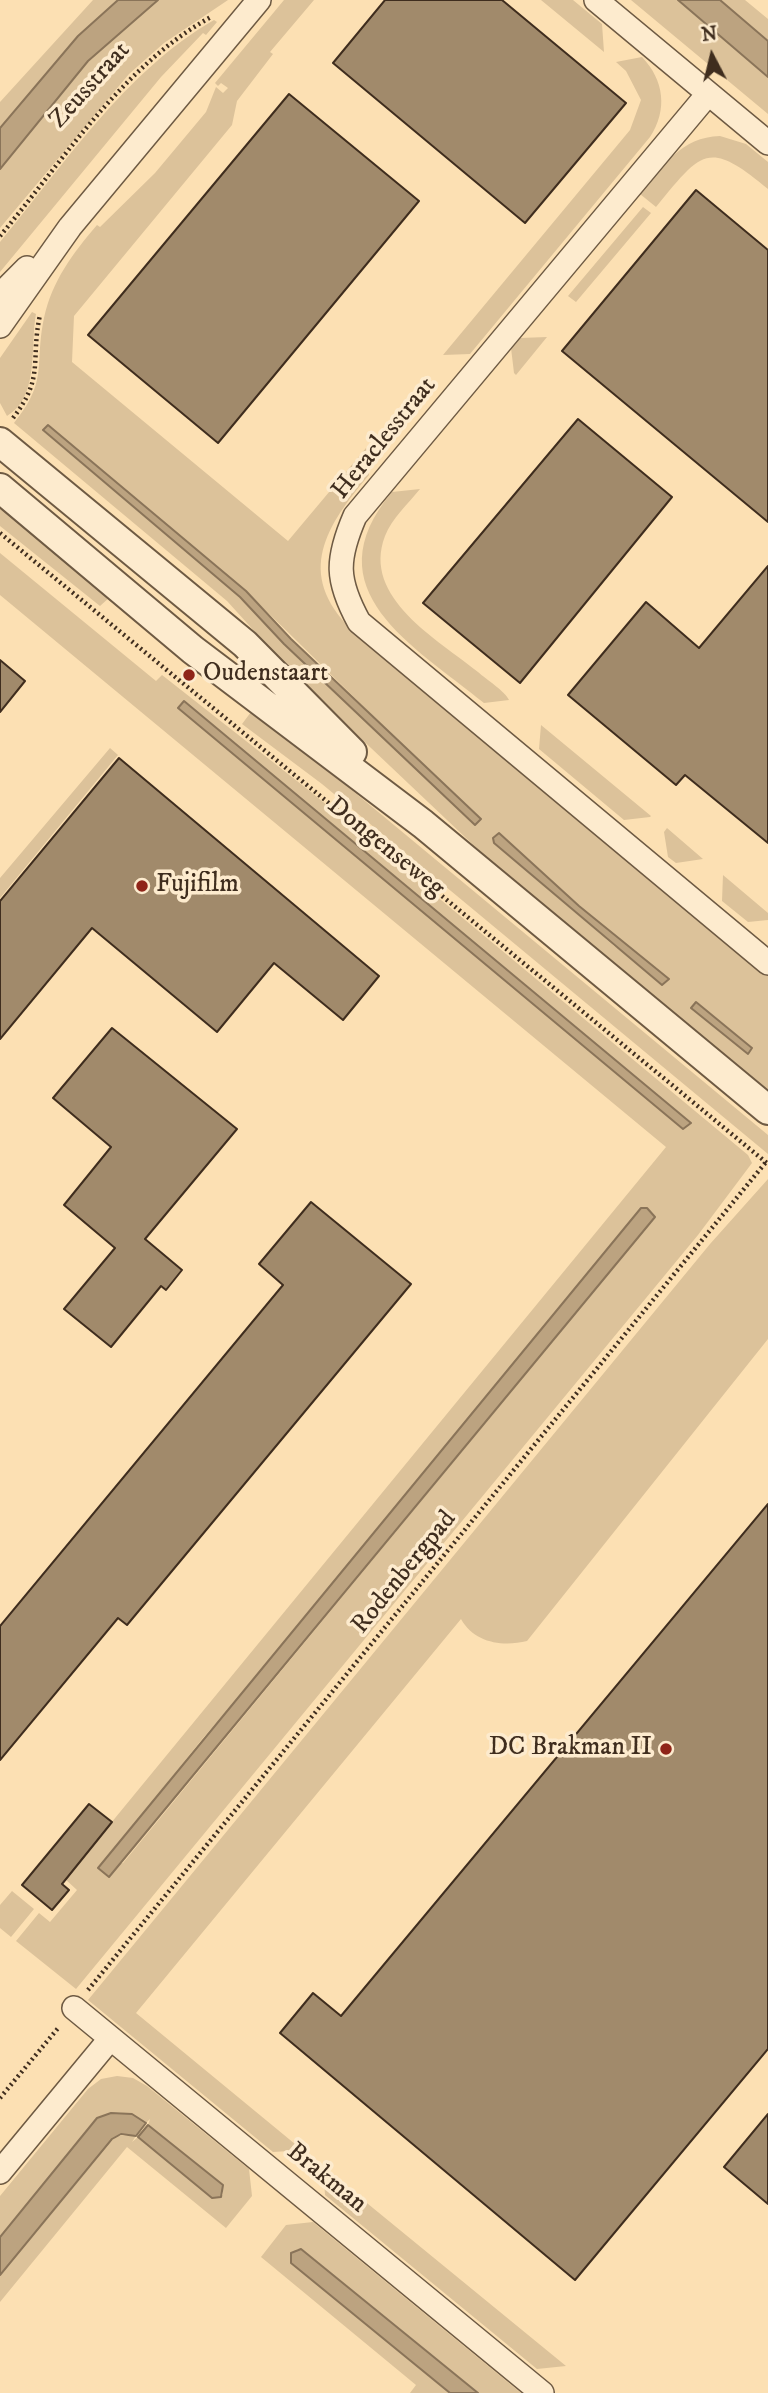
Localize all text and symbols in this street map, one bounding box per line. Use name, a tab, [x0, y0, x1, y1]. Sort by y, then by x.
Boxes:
north arrow	[677, 21, 747, 91]
text: N	[700, 22, 719, 47]
street label: Zeusstraat	[44, 36, 138, 136]
street label: Heraclesstraat	[326, 372, 444, 506]
place label: Oudenstaart	[203, 659, 328, 691]
marker: Oudenstaart	[181, 667, 197, 683]
street label: Dongenseweg	[320, 791, 450, 905]
place label: Fujifilm	[156, 870, 239, 902]
marker: Fujifilm	[134, 878, 150, 894]
street label: Rodenbergpad	[346, 1505, 464, 1641]
place label: DC Brakman II	[489, 1733, 652, 1765]
marker: DC Brakman II	[658, 1741, 674, 1757]
street label: Brakman	[280, 2137, 372, 2221]

